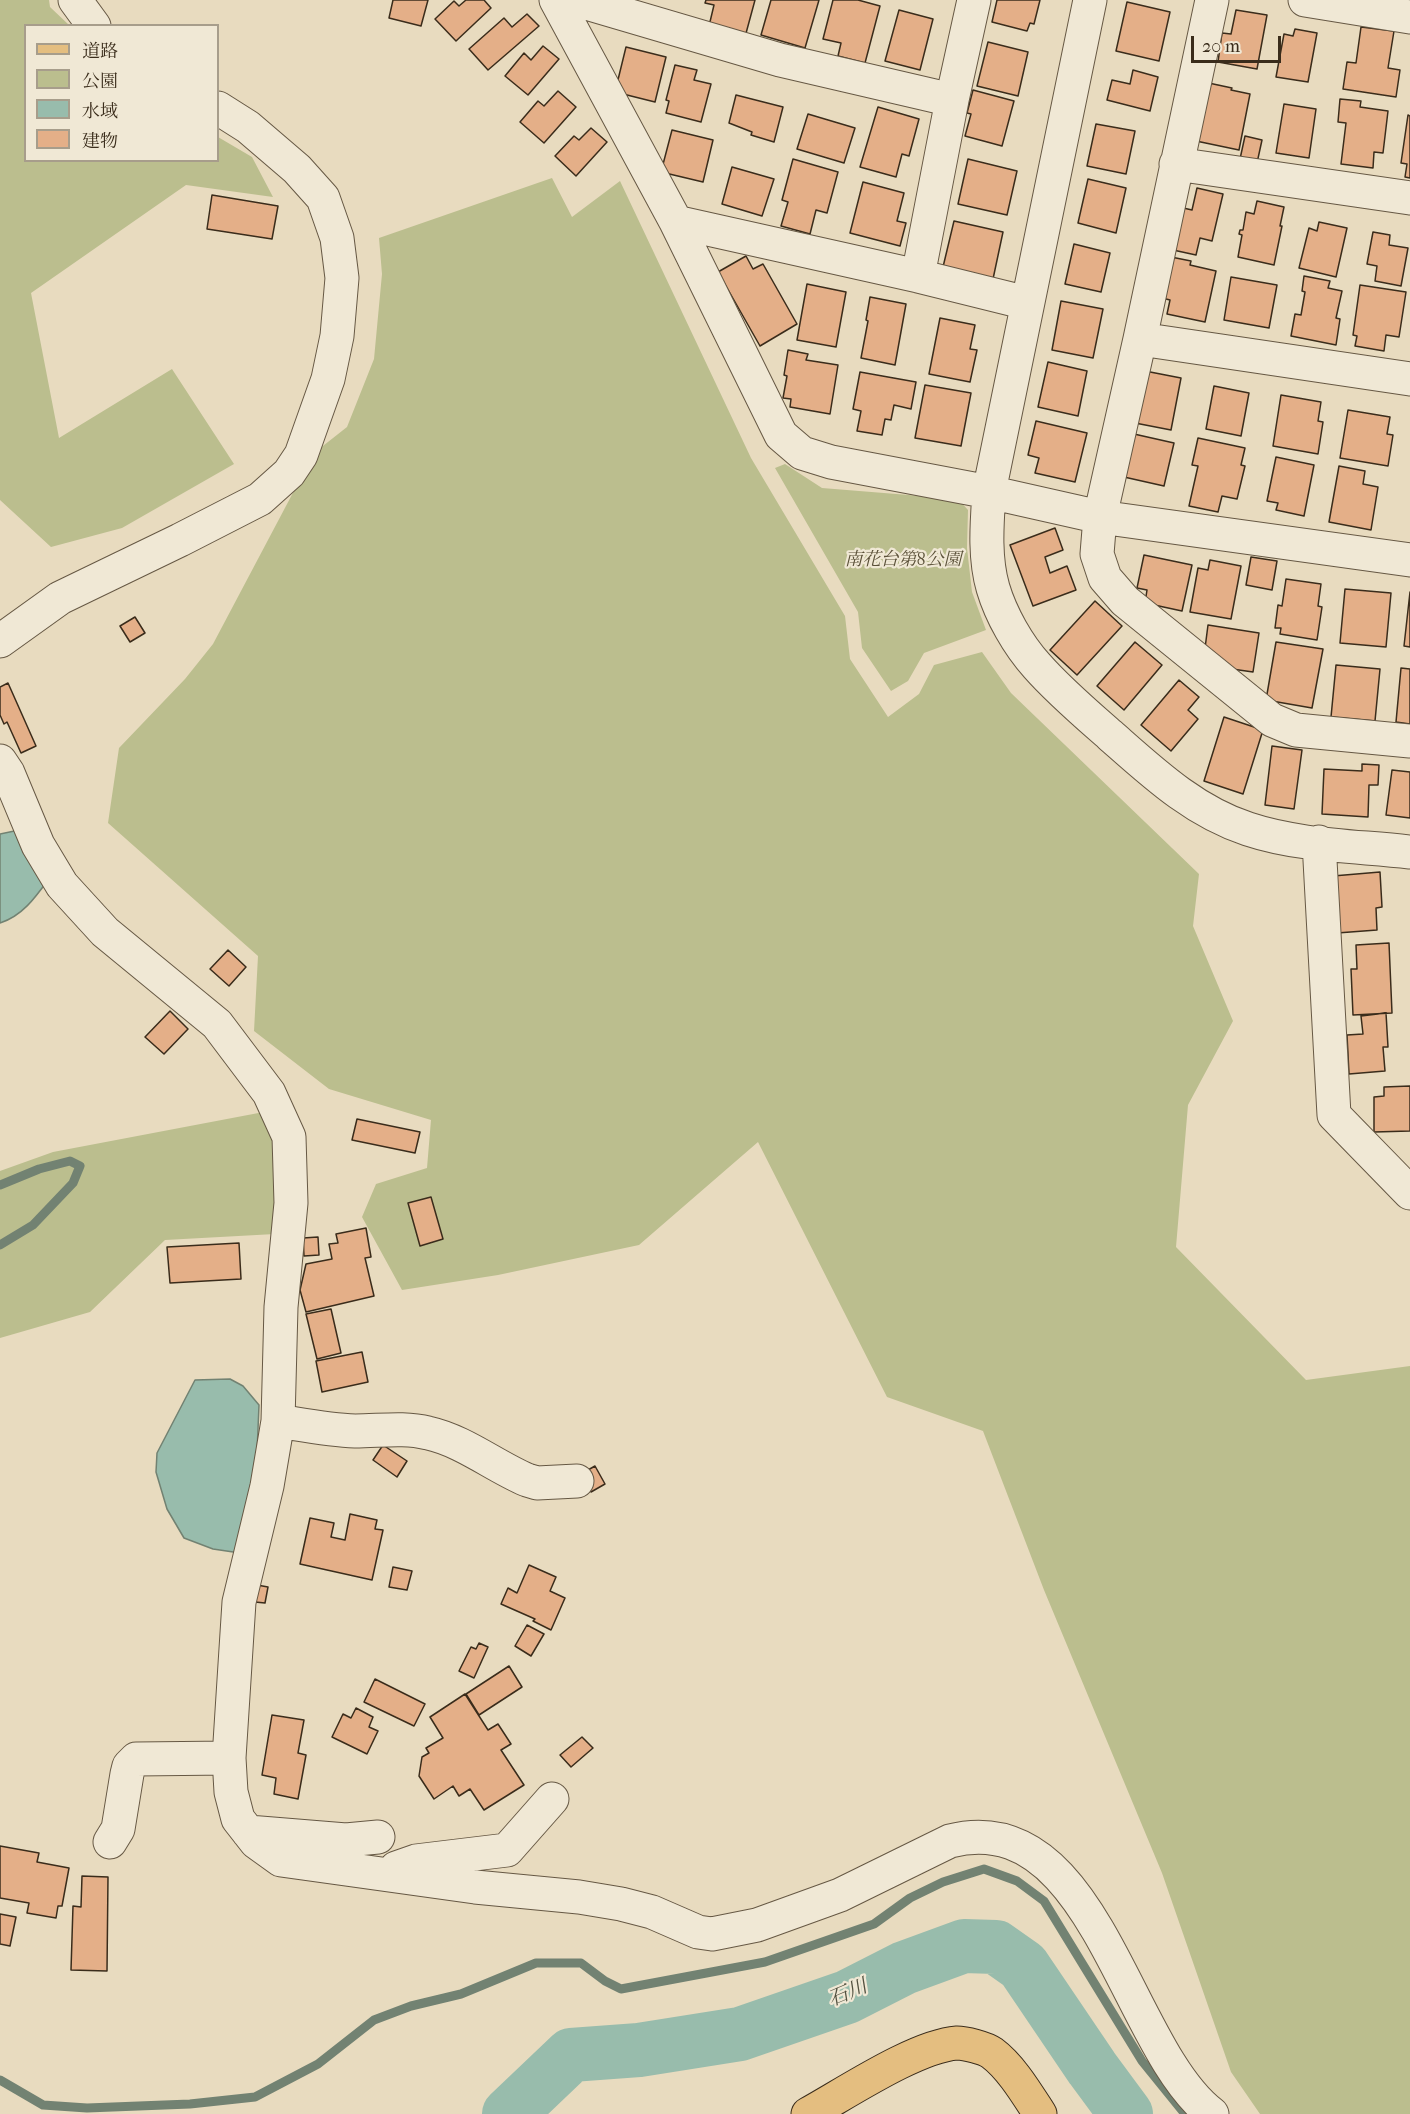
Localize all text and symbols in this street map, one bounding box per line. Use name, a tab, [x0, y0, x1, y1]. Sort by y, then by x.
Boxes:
legend	[24, 24, 219, 162]
scale bar	[1194, 24, 1284, 62]
text: 20 m	[1202, 36, 1240, 57]
text: 道路	[82, 41, 118, 62]
text: 公園	[82, 71, 118, 92]
text: 水域	[82, 101, 118, 122]
text: 建物	[82, 131, 118, 152]
park label: 南花台第8公園	[844, 550, 962, 572]
water label: 石川	[825, 1975, 871, 2013]

